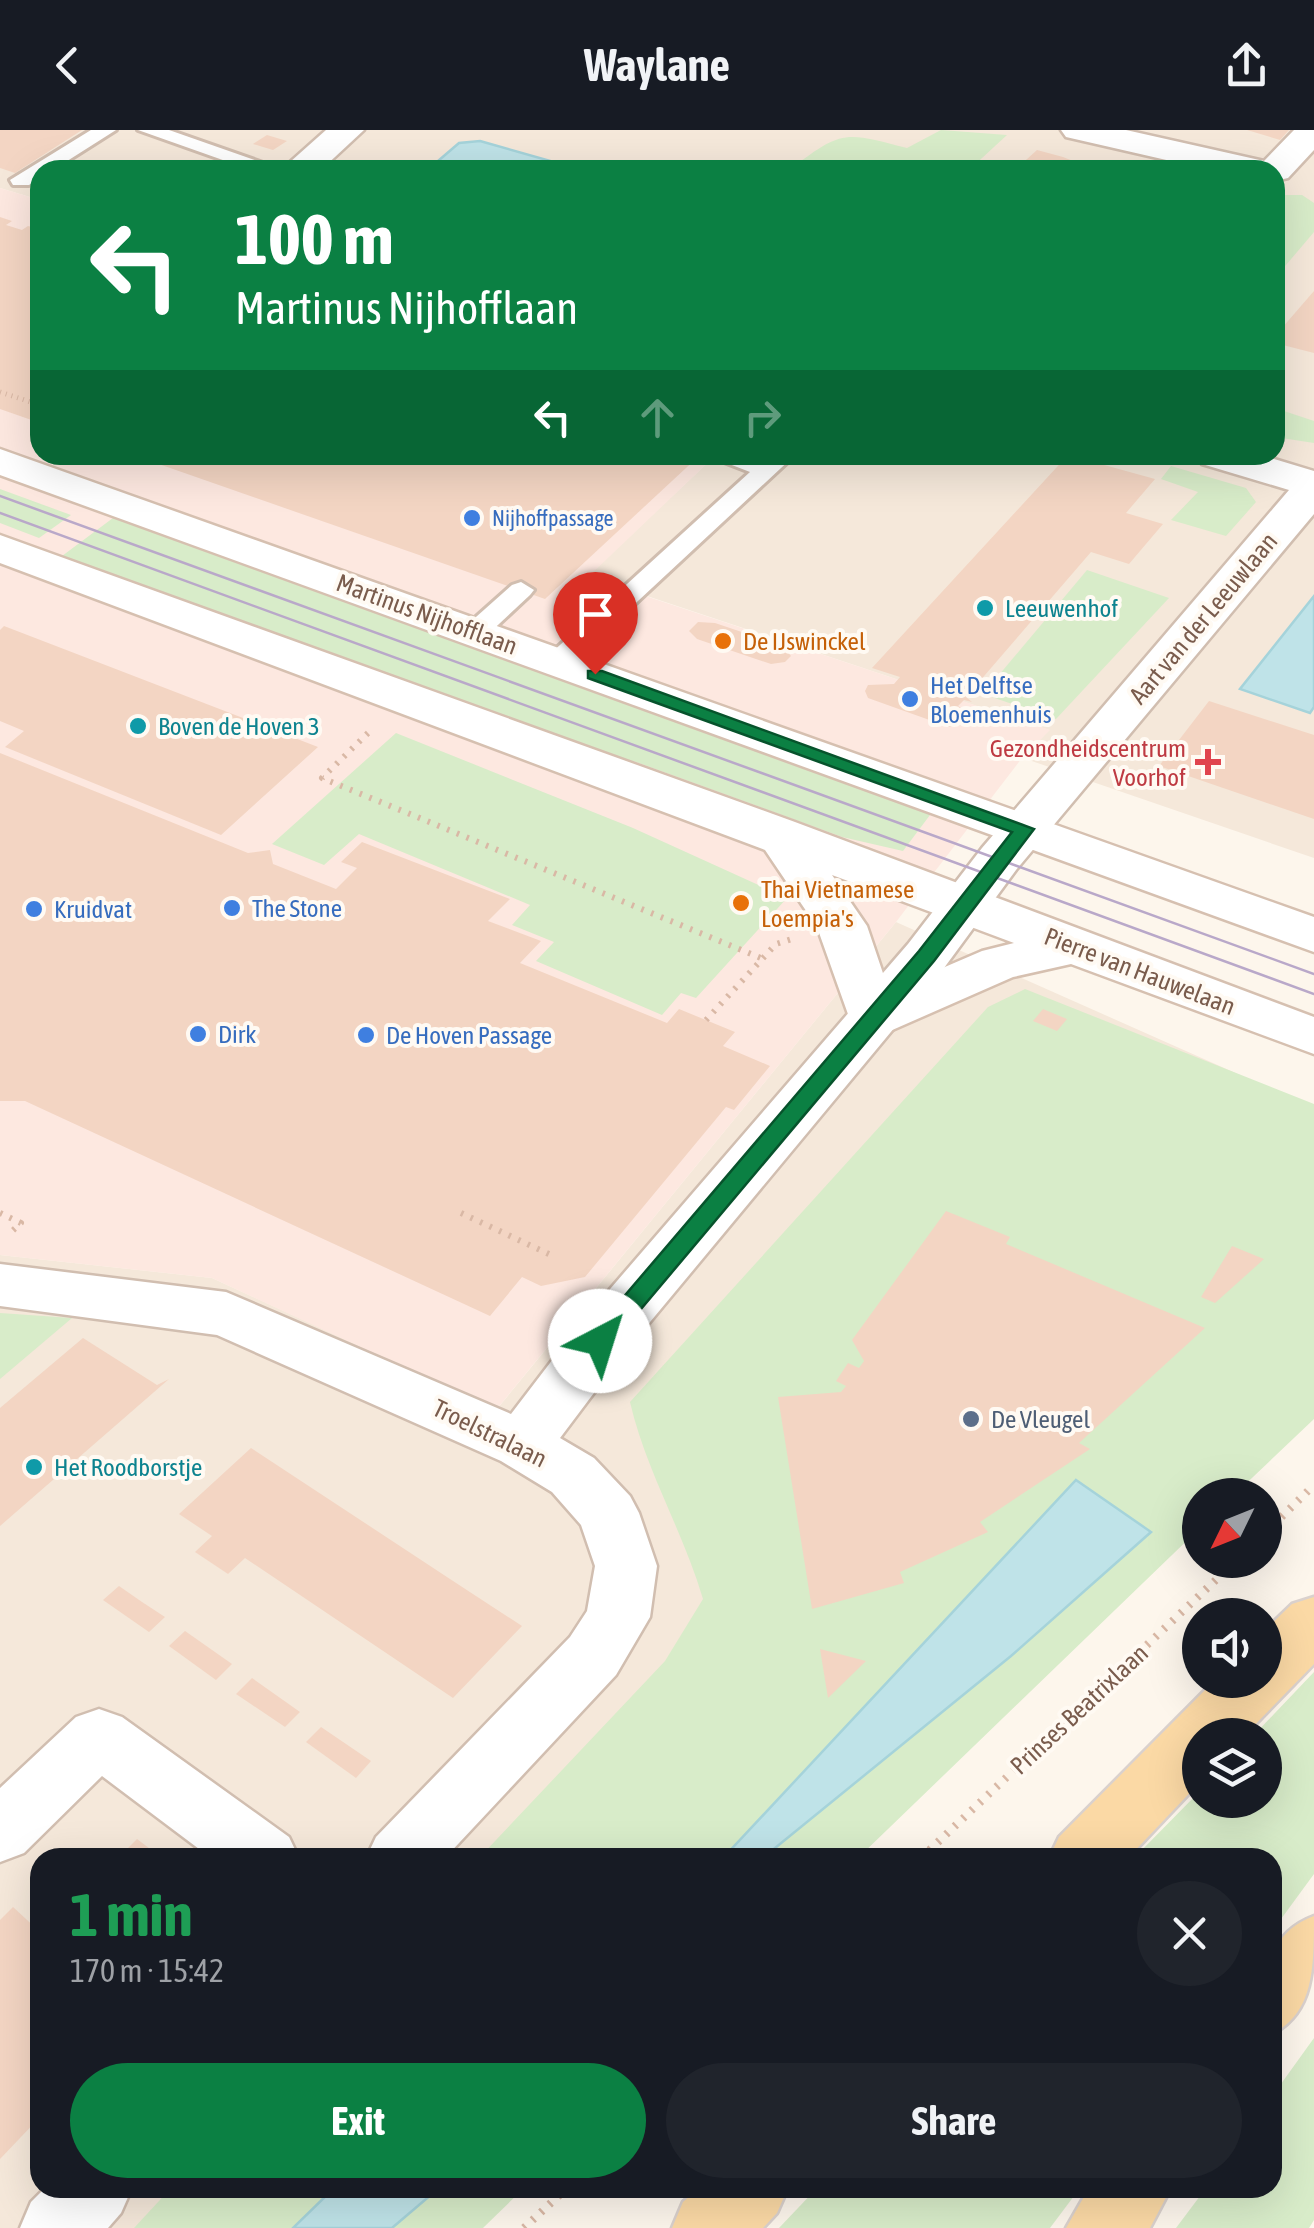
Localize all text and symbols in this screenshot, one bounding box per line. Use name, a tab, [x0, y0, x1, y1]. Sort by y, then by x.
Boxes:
icon: back	[40, 38, 95, 93]
icon: share	[1219, 38, 1274, 93]
text: Waylane	[584, 39, 730, 91]
text: 100 m	[235, 199, 394, 279]
icon: left	[70, 200, 200, 330]
text: Martinus Nijhofflaan	[235, 282, 578, 334]
icon: left	[525, 390, 580, 445]
icon: ahead	[630, 390, 685, 445]
icon: right	[735, 390, 790, 445]
place label: Nijhoffpassage	[492, 505, 613, 531]
marker: Nijhoffpassage	[461, 507, 483, 529]
street label: Aart van der Leeuwlaan	[1123, 527, 1283, 709]
street label: Martinus Nijhofflaan	[333, 568, 521, 660]
pin	[553, 572, 638, 675]
icon: arrive	[568, 587, 623, 642]
place label: Leeuwenhof	[1005, 594, 1118, 622]
marker: Leeuwenhof	[974, 597, 996, 619]
place label: De IJswinckel	[743, 627, 866, 655]
marker: De IJswinckel	[712, 630, 734, 652]
place label: Het Delftse Bloemenhuis	[930, 671, 1052, 728]
marker: Het Delftse Bloemenhuis	[899, 688, 921, 710]
place label: Boven de Hoven 3	[158, 712, 320, 740]
marker: Boven de Hoven 3	[127, 715, 149, 737]
place label: Gezondheidscentrum Voorhof	[990, 734, 1186, 791]
marker: Gezondheidscentrum Voorhof	[1195, 749, 1221, 775]
place label: Thai Vietnamese Loempia's	[761, 875, 914, 932]
marker: Thai Vietnamese Loempia's	[730, 892, 752, 914]
place label: The Stone	[252, 894, 342, 922]
place label: Kruidvat	[54, 895, 132, 923]
marker: The Stone	[221, 897, 243, 919]
marker: Kruidvat	[23, 898, 45, 920]
street label: Pierre van Hauwelaan	[1041, 922, 1239, 1020]
place label: Dirk	[218, 1020, 256, 1048]
place label: De Hoven Passage	[386, 1021, 552, 1049]
marker: Dirk	[187, 1023, 209, 1045]
marker: De Hoven Passage	[355, 1024, 377, 1046]
position arrow	[548, 1289, 652, 1393]
street label: Troelstralaan	[429, 1393, 551, 1473]
place label: De Vleugel	[991, 1405, 1090, 1433]
marker: De Vleugel	[960, 1408, 982, 1430]
place label: Het Roodborstje	[54, 1453, 202, 1481]
marker: Het Roodborstje	[23, 1456, 45, 1478]
north arrow	[1182, 1478, 1282, 1578]
map controls	[1182, 1478, 1282, 1818]
button: sound	[1182, 1598, 1282, 1698]
street label: Prinses Beatrixlaan	[1005, 1638, 1153, 1780]
button: layers	[1182, 1718, 1282, 1818]
text: 1 min	[70, 1880, 193, 1949]
button: close	[1137, 1881, 1242, 1986]
text: 170 m · 15:42	[70, 1952, 224, 1989]
button: Exit	[70, 2063, 646, 2178]
button: Share	[666, 2063, 1242, 2178]

